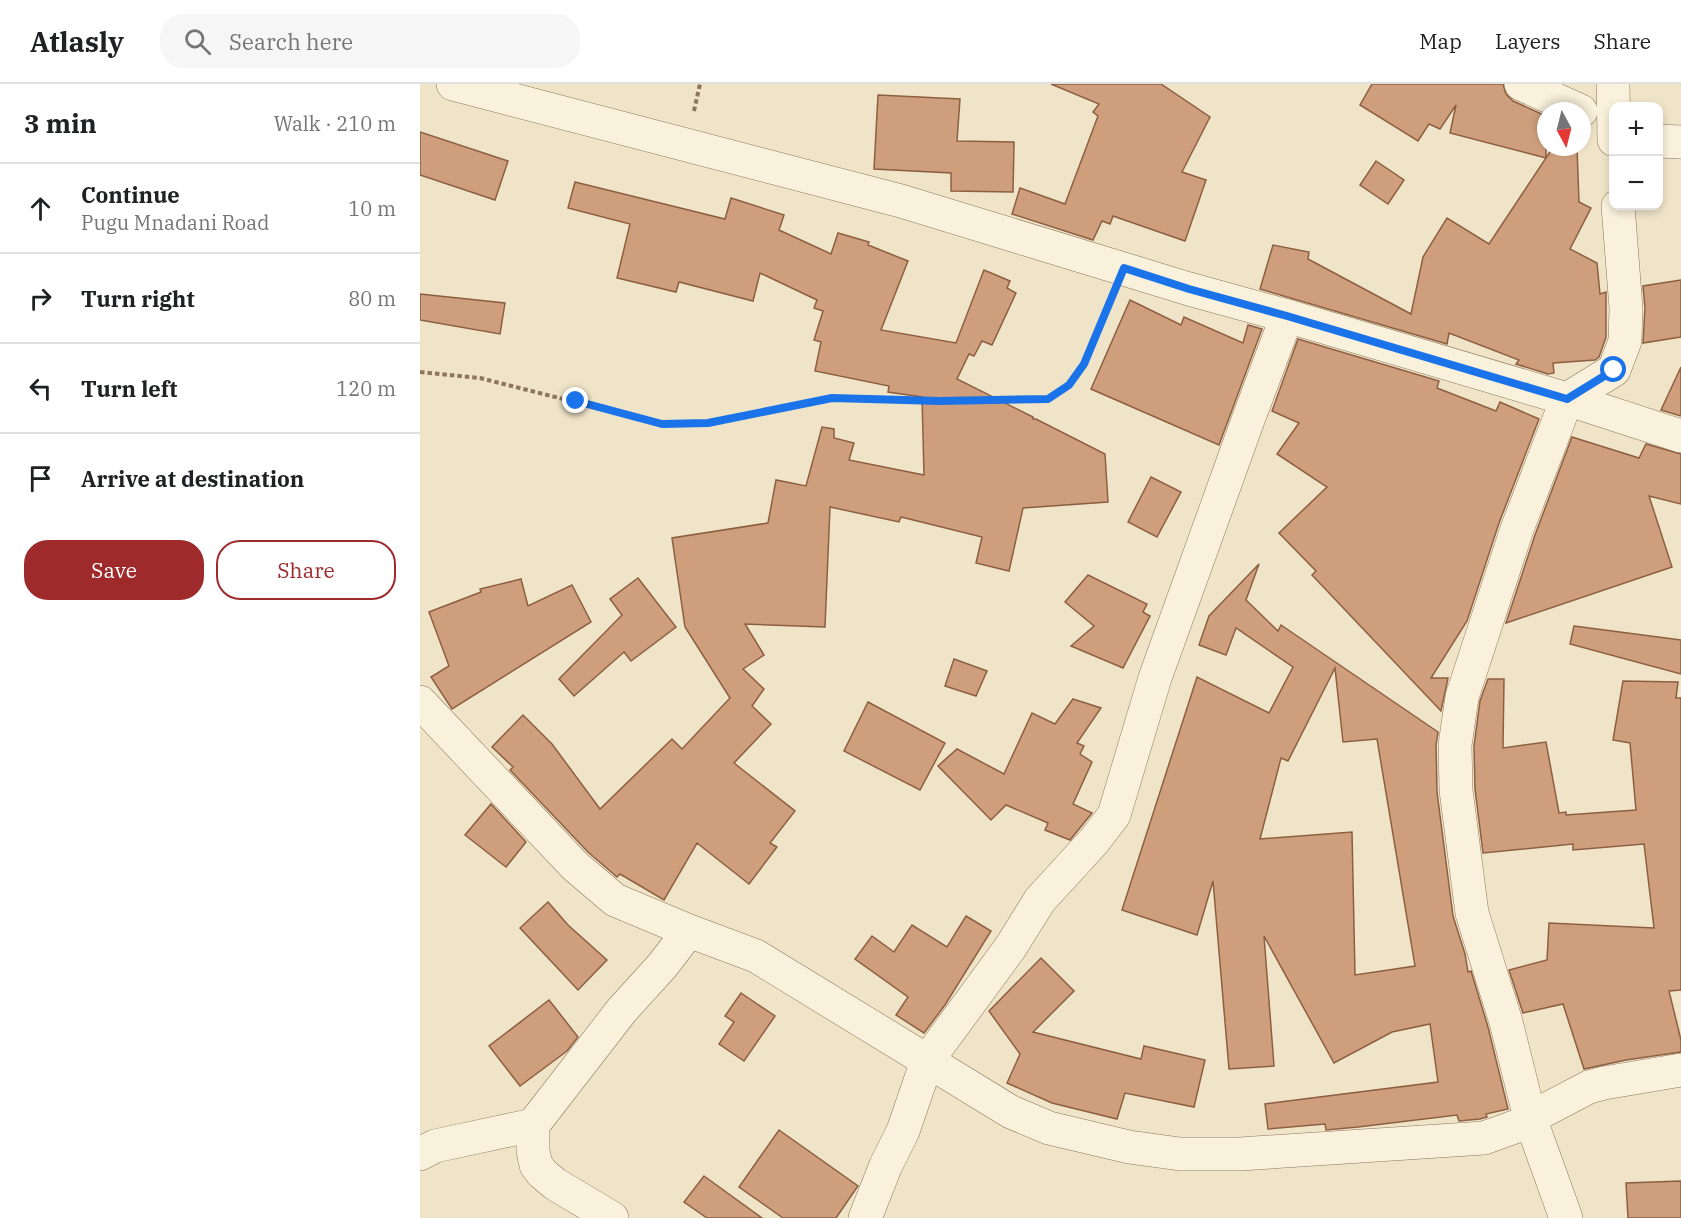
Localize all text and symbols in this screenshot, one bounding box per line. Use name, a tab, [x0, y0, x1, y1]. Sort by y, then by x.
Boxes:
search box	[160, 14, 580, 68]
text: Atlasly	[30, 23, 124, 60]
icon: search	[181, 25, 214, 58]
text: Search here	[229, 27, 353, 56]
text: Map	[1419, 27, 1462, 55]
text: Layers	[1495, 27, 1561, 55]
text: Share	[1594, 27, 1651, 55]
north arrow	[1537, 102, 1591, 156]
map controls	[1609, 102, 1663, 210]
button: +	[1609, 102, 1663, 156]
text: 3 min	[24, 106, 97, 140]
text: Walk · 210 m	[274, 110, 396, 137]
button: −	[1609, 156, 1663, 210]
text: Continue	[81, 180, 180, 209]
icon: ahead	[24, 192, 57, 225]
text: 10 m	[348, 195, 396, 222]
text: Pugu Mnadani Road	[81, 209, 269, 236]
icon: right	[24, 282, 57, 315]
text: Turn right	[81, 284, 195, 313]
text: 80 m	[348, 285, 396, 312]
route start	[1600, 356, 1626, 382]
icon: left	[24, 372, 57, 405]
text: Turn left	[81, 374, 177, 403]
text: 120 m	[336, 375, 396, 402]
route end	[562, 387, 588, 413]
icon: arrive	[24, 462, 57, 495]
text: Arrive at destination	[81, 464, 304, 493]
button: Save	[24, 540, 204, 600]
button: Share	[216, 540, 396, 600]

